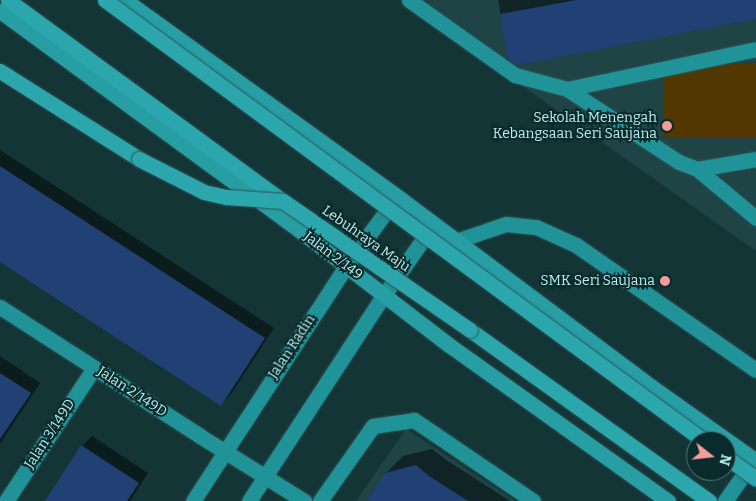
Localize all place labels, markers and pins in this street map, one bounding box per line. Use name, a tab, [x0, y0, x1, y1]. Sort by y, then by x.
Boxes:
place label: Sekolah Menengah Kebangsaan Seri Saujana	[493, 110, 657, 142]
marker: Sekolah Menengah Kebangsaan Seri Saujana	[661, 120, 673, 132]
place label: SMK Seri Saujana	[540, 273, 655, 289]
marker: SMK Seri Saujana	[659, 275, 671, 287]

